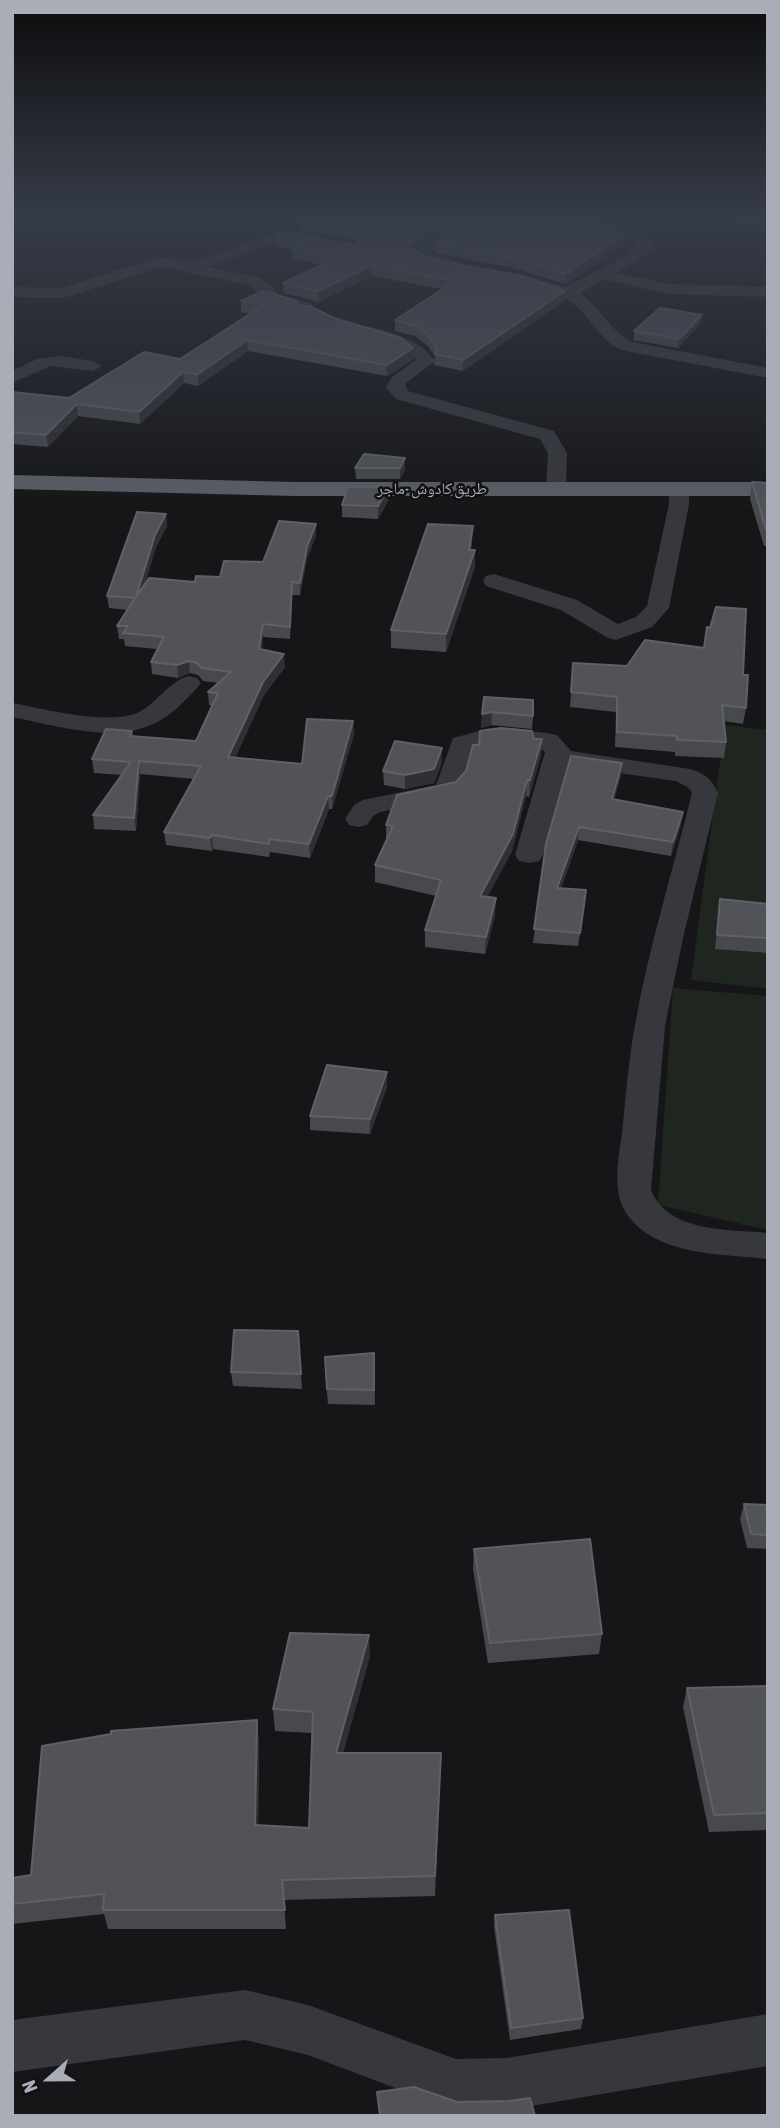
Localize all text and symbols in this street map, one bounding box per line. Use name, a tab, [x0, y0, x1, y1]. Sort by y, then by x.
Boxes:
street label: طريق كادوش -ماجر	[377, 479, 487, 499]
north arrow	[14, 2044, 84, 2114]
text: N	[17, 2077, 42, 2096]

